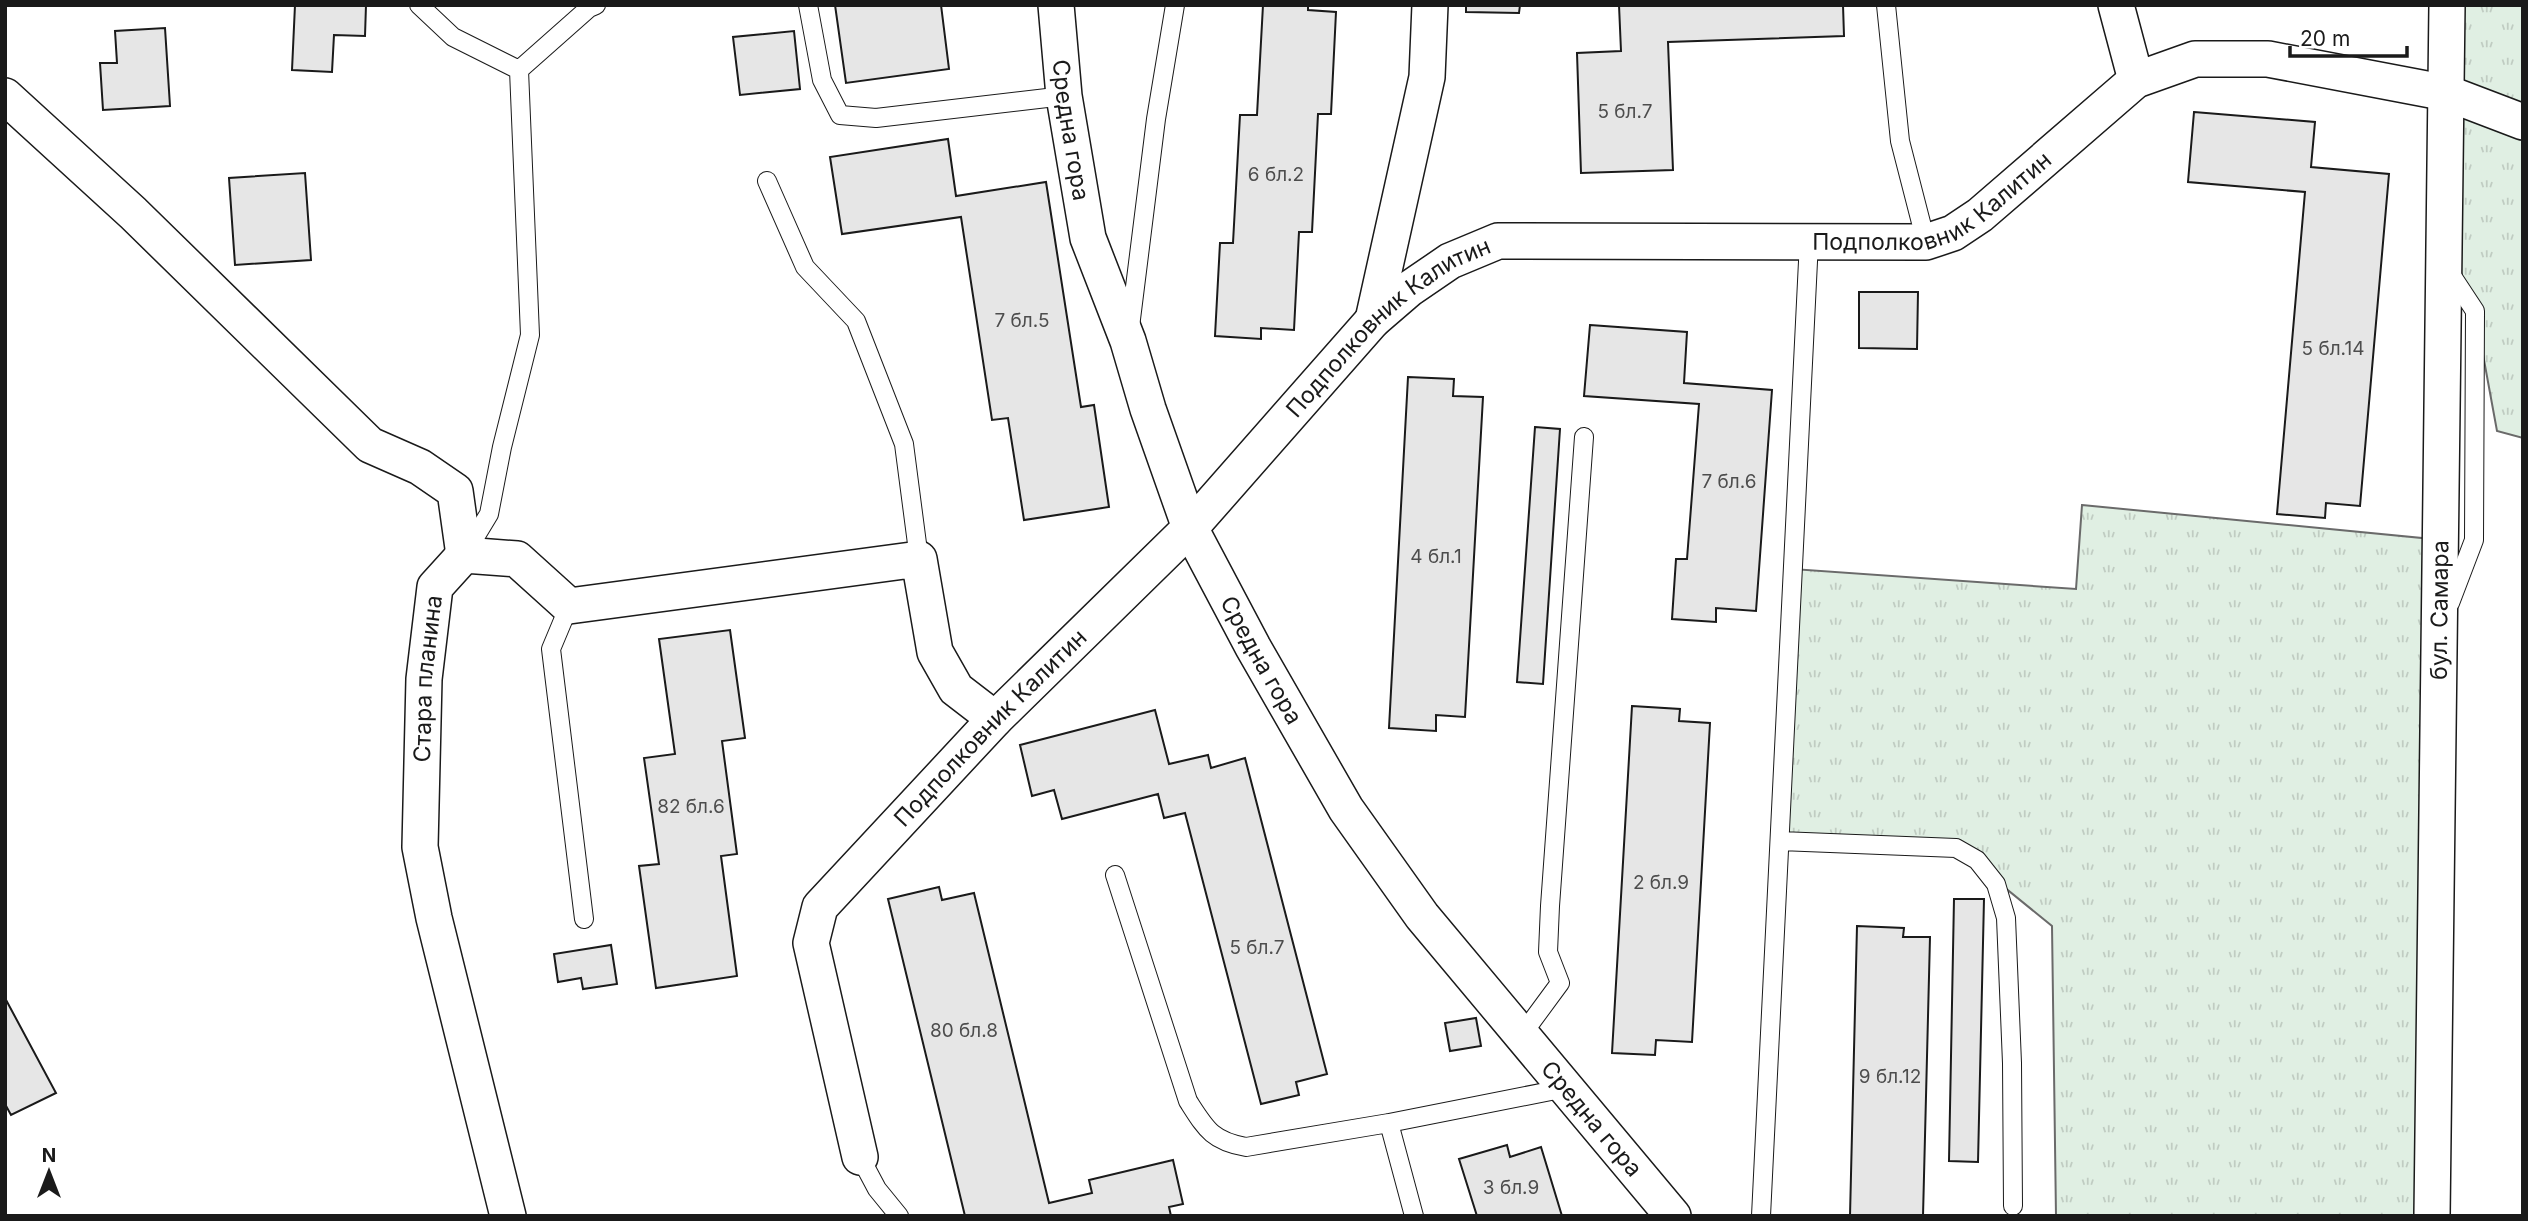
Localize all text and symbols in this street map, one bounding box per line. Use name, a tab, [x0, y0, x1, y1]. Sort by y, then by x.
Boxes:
scale bar	[2290, 14, 2407, 58]
text: 20 m	[2300, 26, 2350, 51]
street label: Средна гора	[1047, 58, 1095, 203]
house number: 5 бл.7	[1597, 100, 1653, 123]
street label: Подполковник Калитин	[1812, 146, 2057, 256]
house number: 6 бл.2	[1248, 163, 1304, 186]
street label: Подполковник Калитин	[1280, 232, 1495, 423]
house number: 7 бл.5	[994, 309, 1050, 332]
house number: 5 бл.14	[2302, 337, 2364, 360]
house number: 7 бл.6	[1701, 470, 1757, 493]
street label: бул. Самара	[2425, 540, 2454, 680]
house number: 4 бл.1	[1410, 545, 1462, 568]
street label: Средна гора	[1215, 591, 1308, 729]
street label: Стара планина	[408, 594, 448, 763]
street label: Подполковник Калитин	[888, 623, 1092, 832]
house number: 82 бл.6	[657, 795, 725, 818]
house number: 2 бл.9	[1633, 871, 1689, 894]
house number: 5 бл.7	[1229, 936, 1285, 959]
house number: 80 бл.8	[930, 1019, 998, 1042]
street label: Средна гора	[1535, 1055, 1648, 1182]
house number: 9 бл.12	[1859, 1065, 1921, 1088]
north arrow	[14, 1137, 84, 1207]
text: N	[42, 1144, 56, 1167]
house number: 3 бл.9	[1483, 1176, 1539, 1199]

